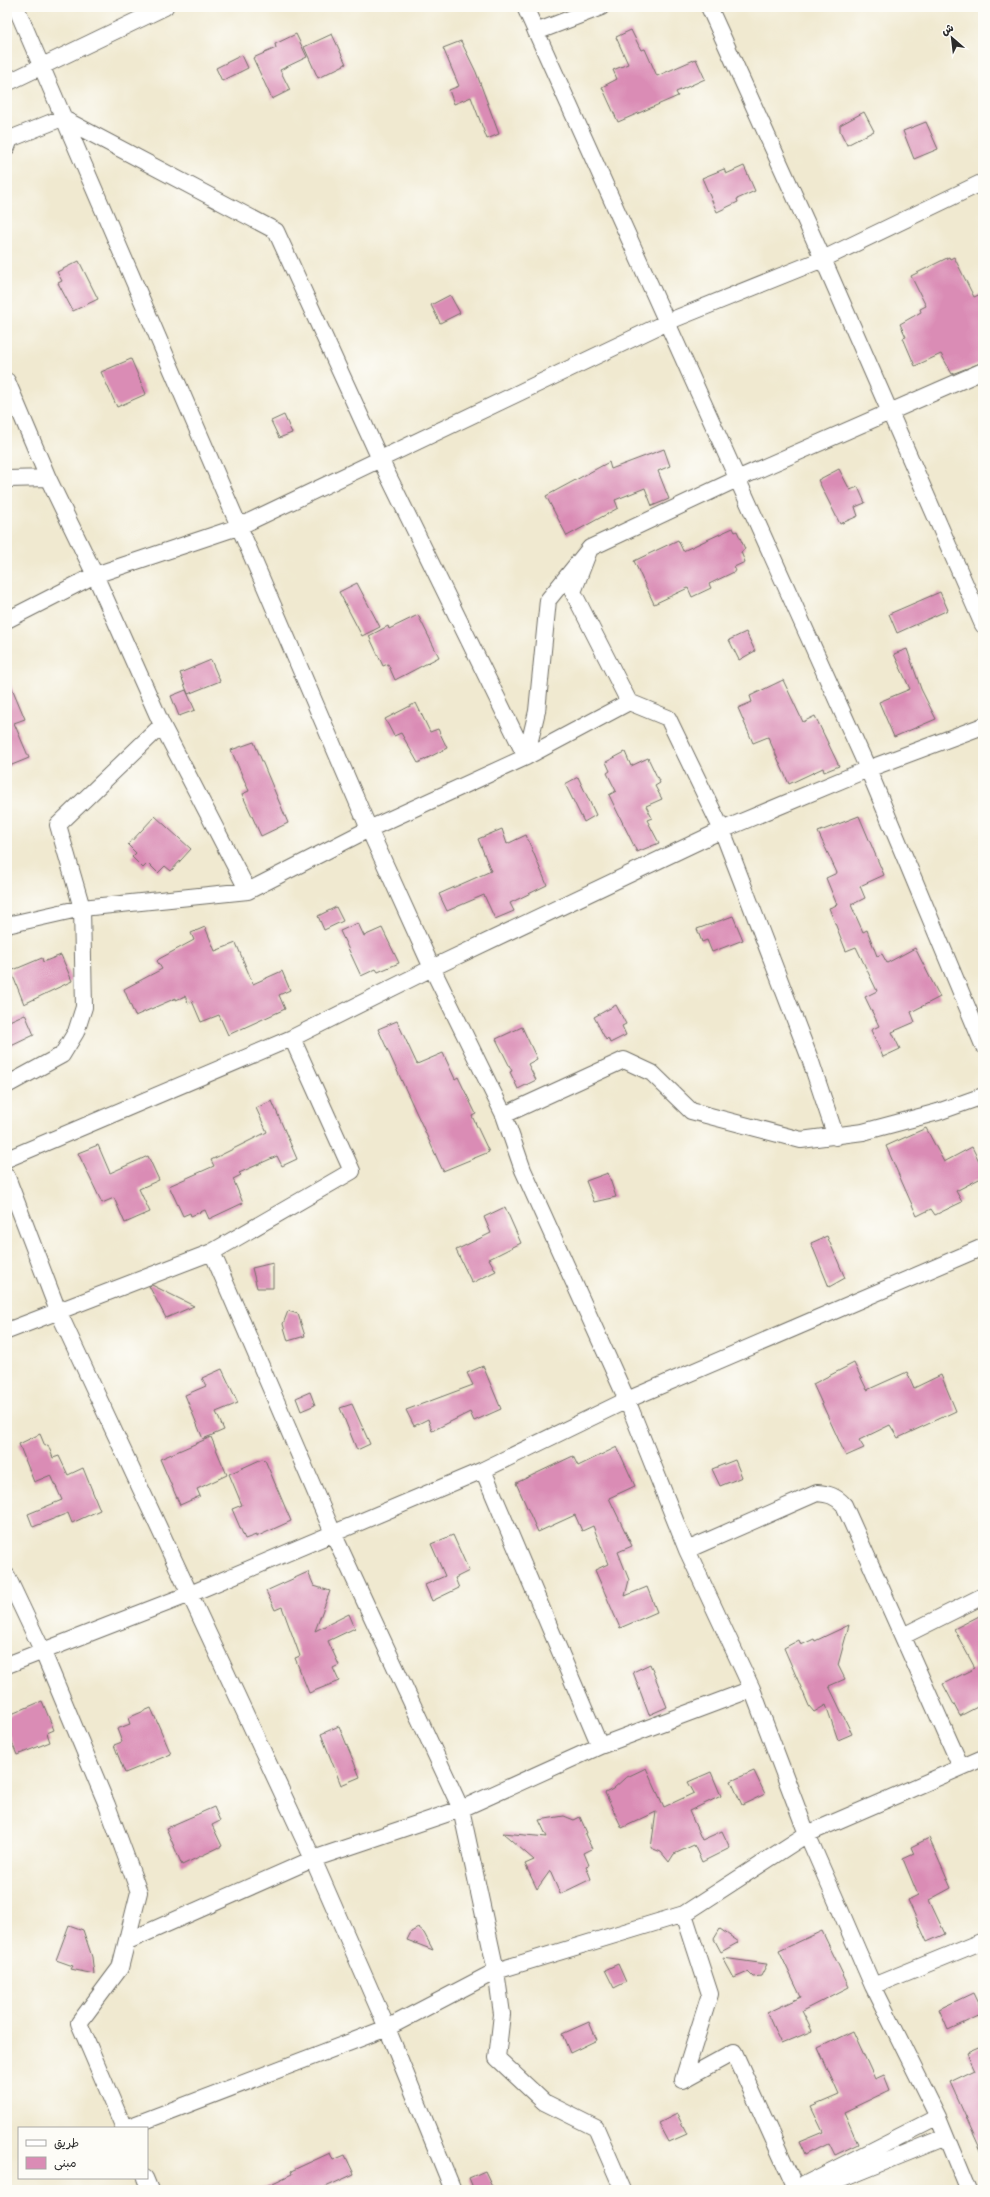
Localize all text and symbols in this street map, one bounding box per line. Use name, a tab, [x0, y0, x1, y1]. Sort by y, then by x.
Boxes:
north arrow	[932, 18, 972, 58]
text: ش	[939, 21, 956, 38]
legend	[18, 2127, 148, 2179]
text: طريق	[54, 2136, 79, 2150]
text: مبنى	[54, 2156, 77, 2171]

